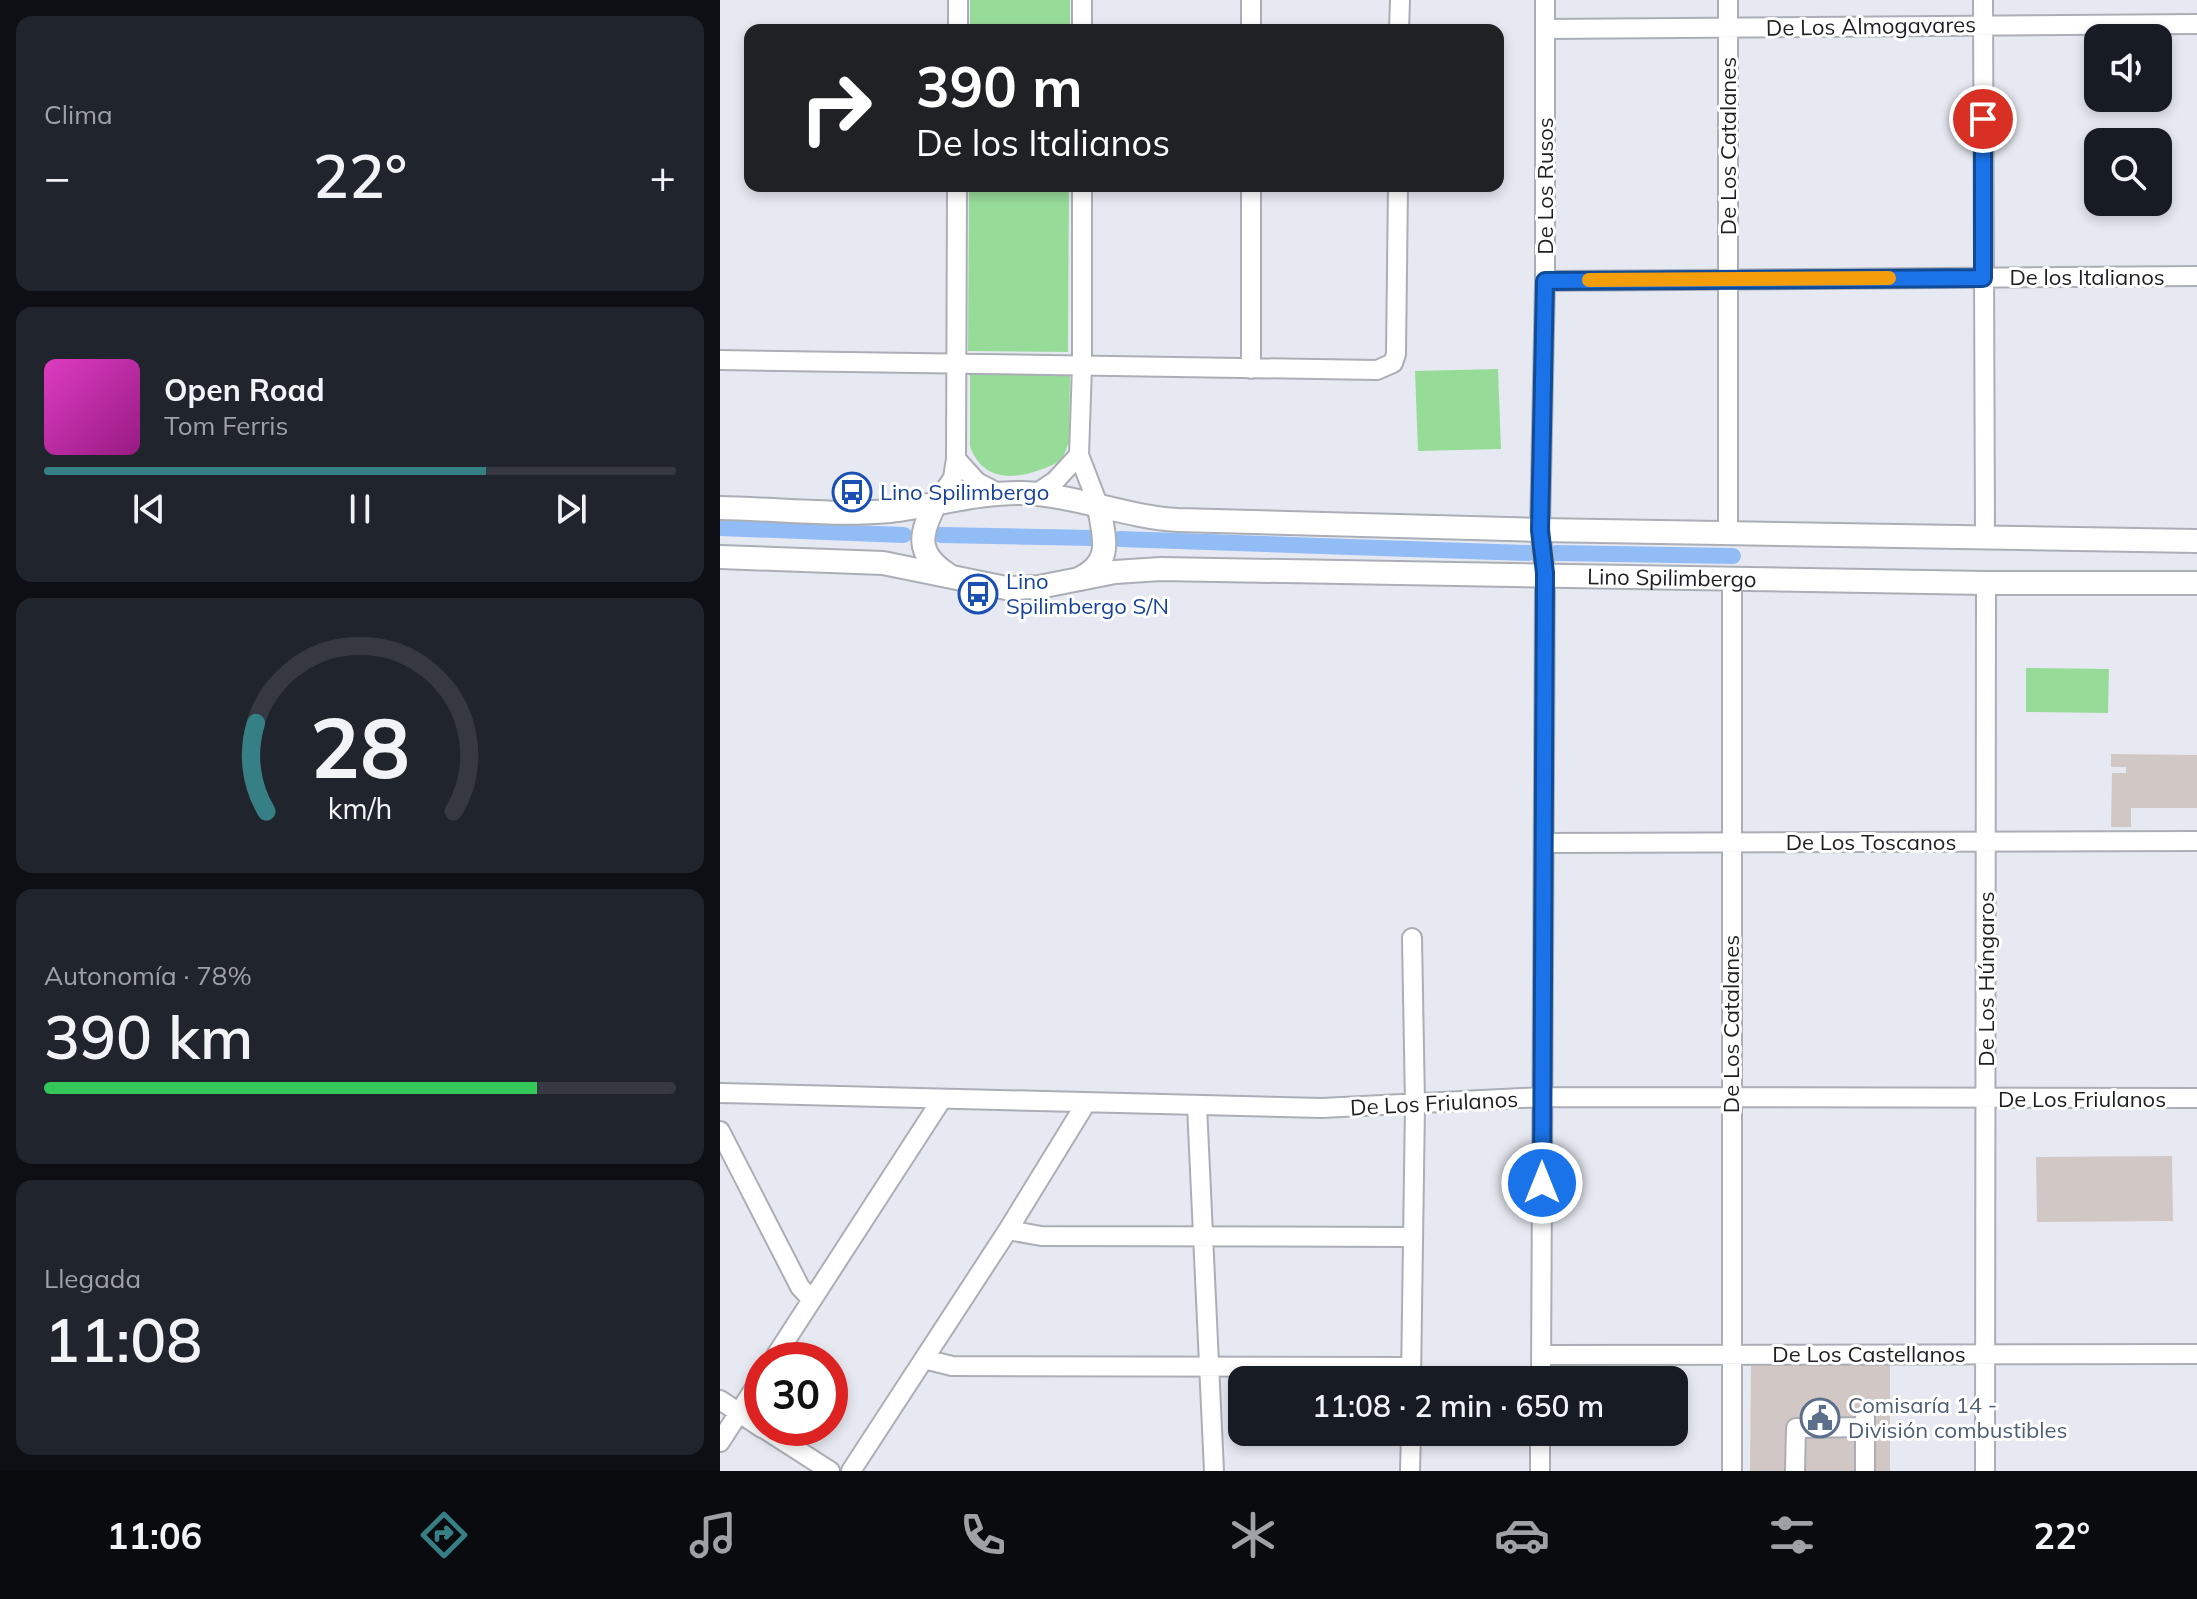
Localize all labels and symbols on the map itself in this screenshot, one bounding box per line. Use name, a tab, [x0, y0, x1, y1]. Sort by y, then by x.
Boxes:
street label: De Los Almogavares	[1766, 10, 1976, 42]
street label: De Los Catalanes	[1714, 57, 1742, 235]
pin	[1949, 85, 2017, 153]
street label: De Los Rusos	[1531, 117, 1559, 255]
street label: De los Italianos	[2009, 263, 2165, 291]
bus stop icon: Lino Spilimbergo	[831, 471, 873, 513]
place label: Lino Spilimbergo	[880, 478, 1049, 506]
street label: Lino Spilimbergo	[1587, 562, 1757, 593]
place label: Lino Spilimbergo S/N	[1006, 567, 1169, 620]
bus stop icon: Lino Spilimbergo S/N	[957, 573, 999, 615]
street label: De Los Toscanos	[1786, 828, 1956, 856]
street label: De Los Húngaros	[1972, 891, 2000, 1067]
street label: De Los Catalanes	[1717, 935, 1745, 1113]
street label: De Los Friulanos	[1349, 1085, 1519, 1121]
street label: De Los Friulanos	[1998, 1085, 2166, 1113]
position arrow	[1500, 1141, 1584, 1225]
street label: De Los Castellanos	[1772, 1340, 1966, 1368]
speed limit sign: 30	[744, 1342, 848, 1446]
place label: Comisaría 14 - División combustibles	[1848, 1391, 2067, 1444]
public building icon: Comisaría 14 - División combustibles	[1799, 1397, 1841, 1439]

